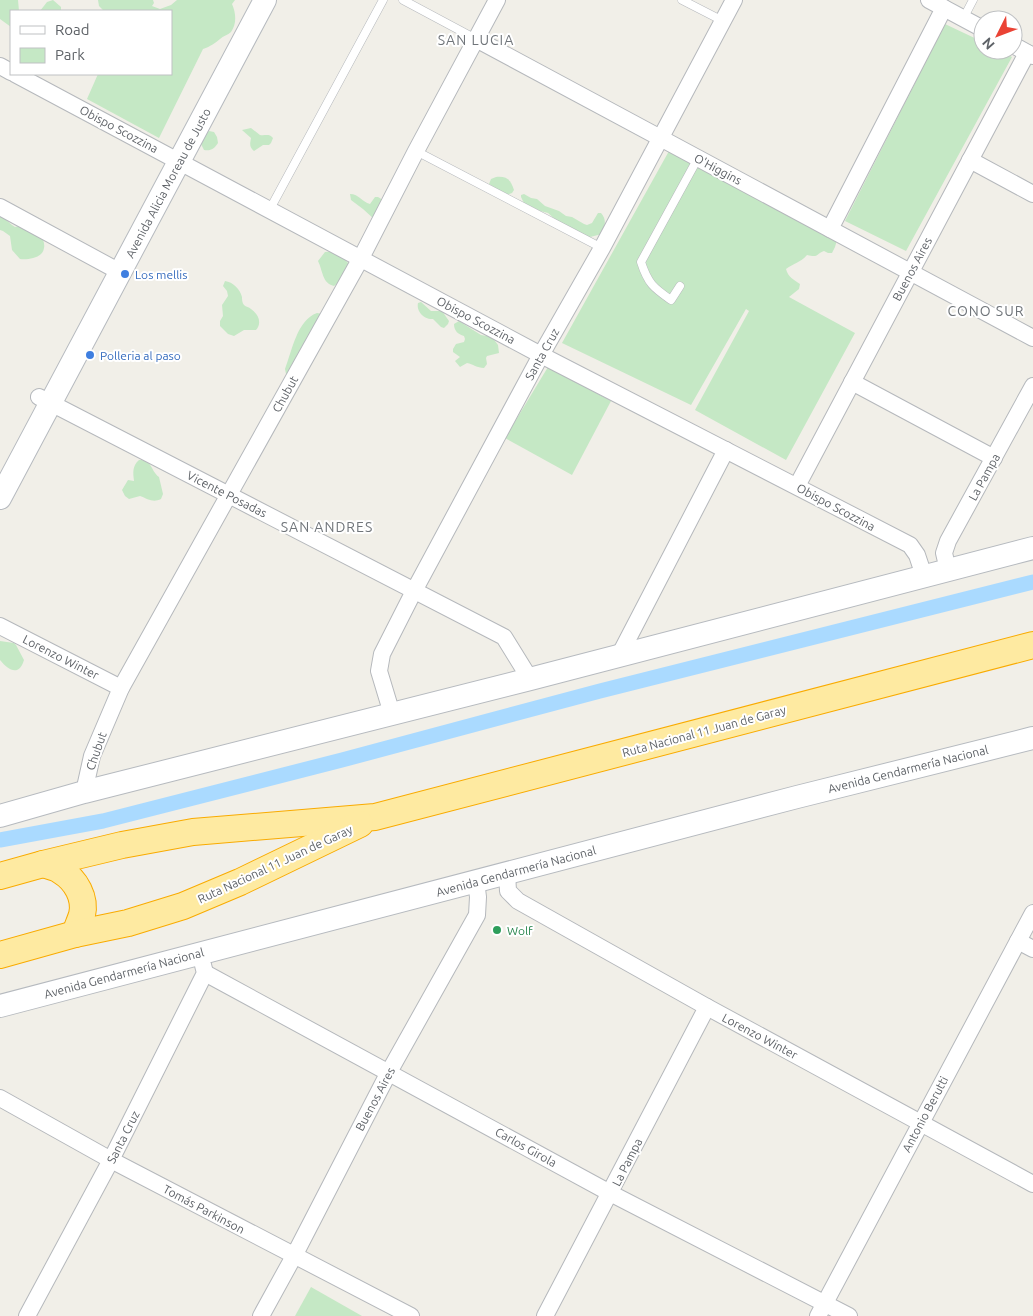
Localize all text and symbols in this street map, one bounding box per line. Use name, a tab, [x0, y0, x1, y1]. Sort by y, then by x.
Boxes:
legend	[10, 10, 172, 75]
north arrow	[973, 10, 1023, 60]
text: Road	[55, 21, 90, 38]
district label: SAN LUCIA	[438, 32, 514, 48]
text: N	[979, 34, 998, 53]
text: Park	[55, 46, 85, 63]
street label: Obispo Scozzina	[78, 103, 160, 155]
street label: Avenida Alicia Moreau de Justo	[123, 106, 213, 260]
street label: O'Higgins	[692, 151, 744, 187]
street label: Buenos Aires	[890, 235, 934, 303]
marker: Los mellis	[119, 268, 131, 280]
place label: Los mellis	[135, 268, 187, 281]
street label: Obispo Scozzina	[435, 294, 517, 346]
district label: CONO SUR	[948, 303, 1025, 319]
street label: Santa Cruz	[522, 325, 562, 382]
marker: Polleria al paso	[84, 349, 96, 361]
place label: Polleria al paso	[100, 349, 181, 362]
street label: Chubut	[270, 373, 300, 414]
street label: La Pampa	[966, 451, 1002, 503]
street label: Vicente Posadas	[185, 468, 269, 520]
street label: Obispo Scozzina	[795, 481, 877, 533]
district label: SAN ANDRES	[281, 519, 373, 535]
street label: Lorenzo Winter	[21, 632, 101, 682]
street label: Ruta Nacional 11 Juan de Garay	[621, 703, 787, 759]
street label: Chubut	[83, 730, 109, 772]
street label: Avenida Gendarmería Nacional	[826, 743, 990, 795]
street label: Ruta Nacional 11 Juan de Garay	[196, 822, 354, 906]
street label: Avenida Gendarmería Nacional	[435, 843, 597, 899]
marker: Wolf	[491, 924, 503, 936]
place label: Wolf	[507, 924, 533, 937]
street label: Avenida Gendarmería Nacional	[43, 945, 205, 1001]
street label: Lorenzo Winter	[720, 1011, 800, 1062]
street label: Buenos Aires	[353, 1065, 397, 1133]
street label: Antonio Berutti	[900, 1074, 950, 1154]
street label: Santa Cruz	[104, 1108, 142, 1165]
street label: Carlos Girola	[493, 1125, 559, 1169]
street label: La Pampa	[609, 1136, 645, 1188]
street label: Tomás Parkinson	[161, 1182, 247, 1236]

